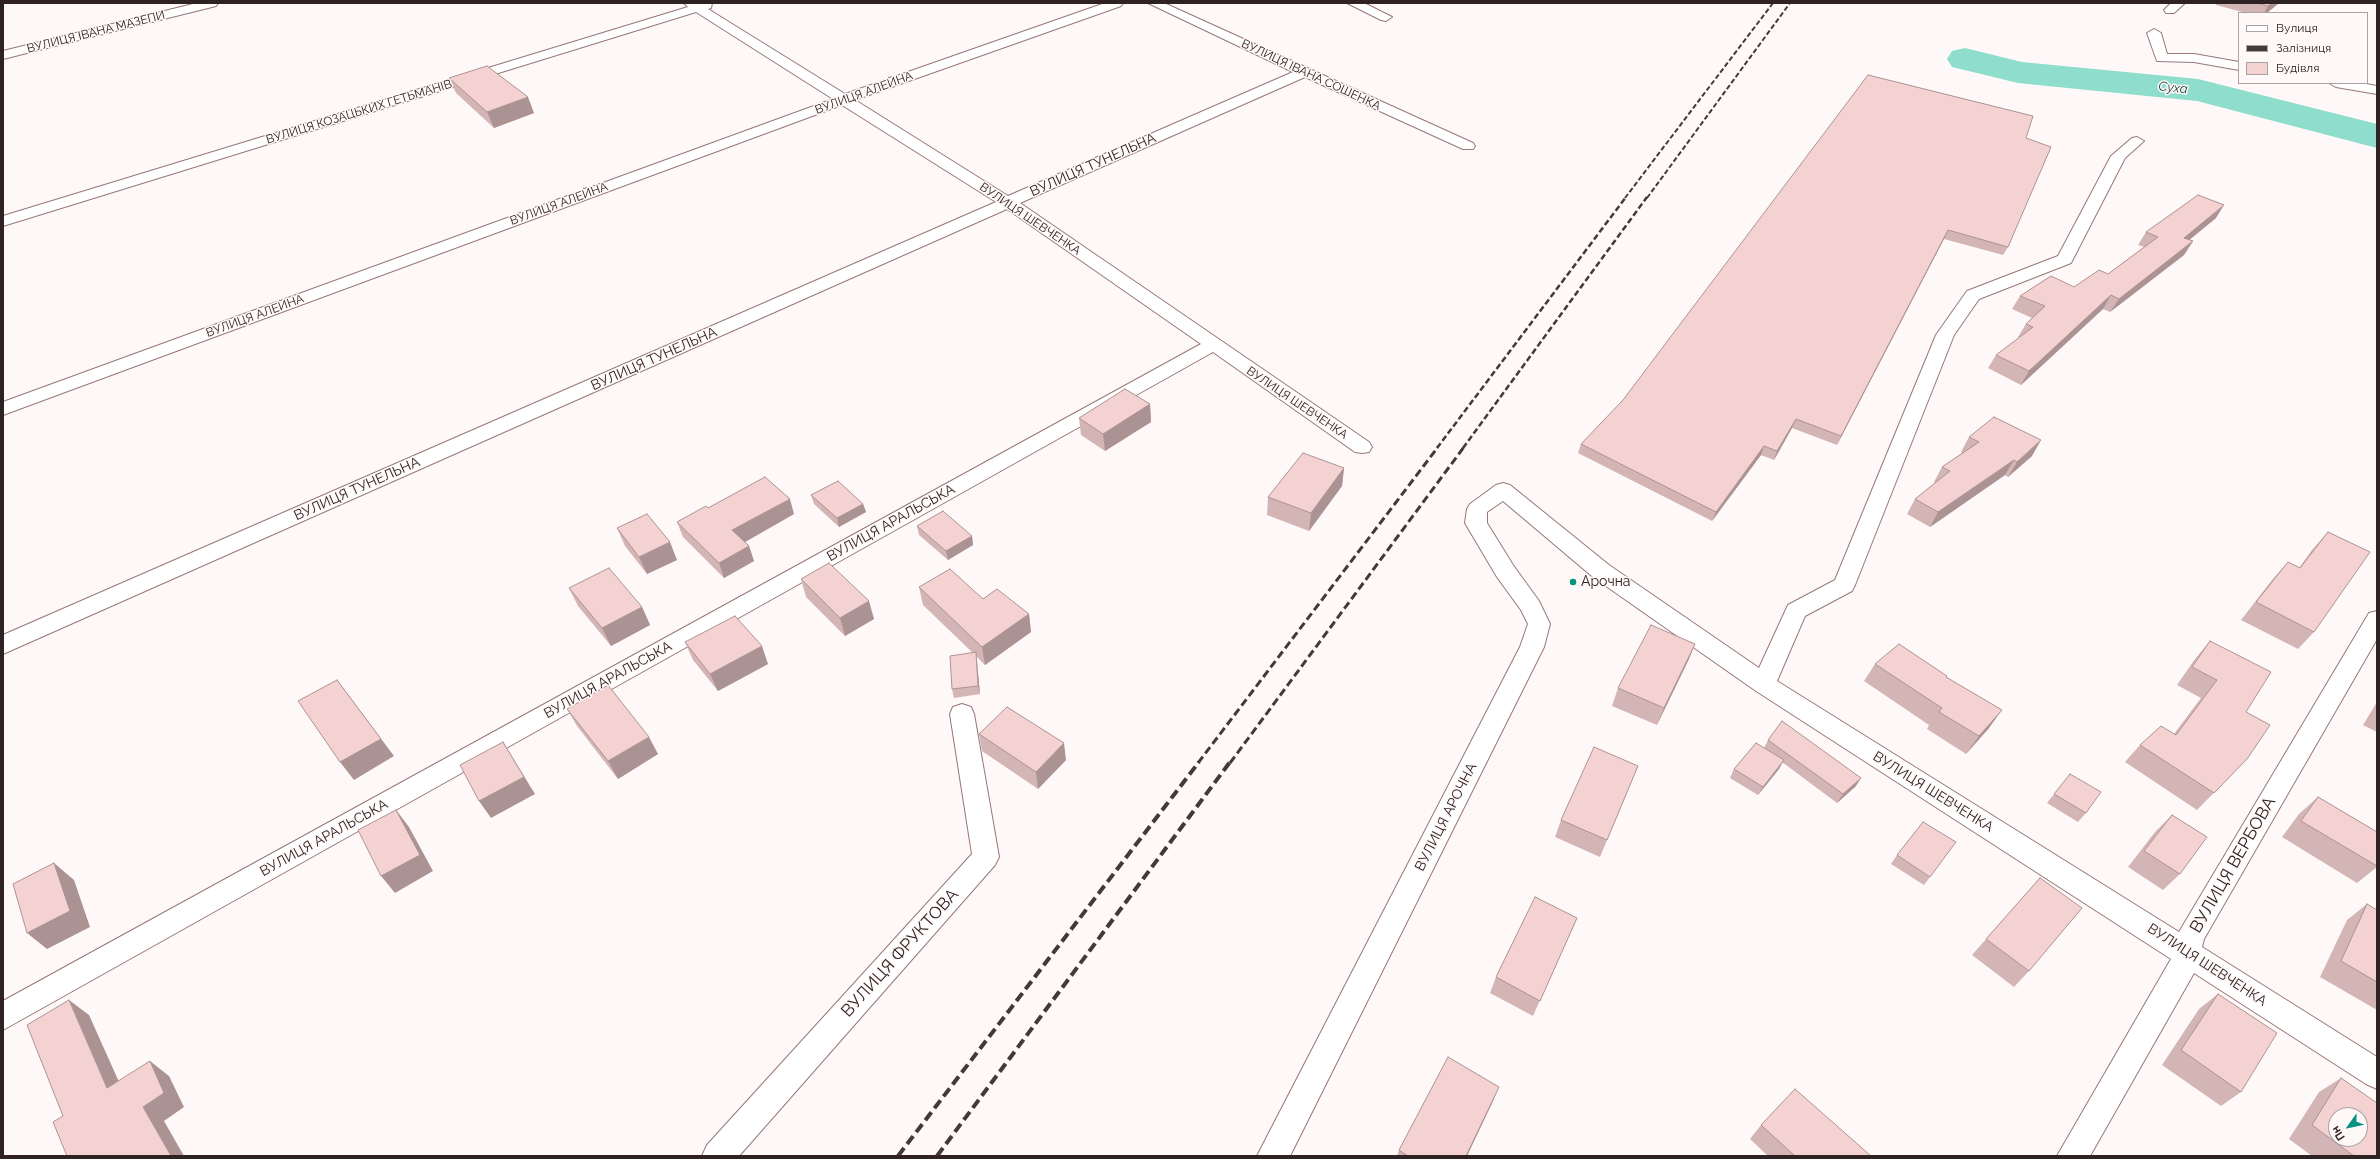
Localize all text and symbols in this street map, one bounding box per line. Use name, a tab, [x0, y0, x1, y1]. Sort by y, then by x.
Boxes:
street label: ВУЛИЦЯ ІВАНА МАЗЕПИ	[25, 8, 167, 56]
legend	[2238, 12, 2368, 84]
text: Вулиця	[2276, 21, 2318, 35]
street label: ВУЛИЦЯ ІВАНА СОШЕНКА	[1239, 36, 1383, 114]
text: Залізниця	[2276, 41, 2331, 55]
text: Будівля	[2276, 61, 2319, 75]
street label: ВУЛИЦЯ АЛЕЙНА	[813, 69, 915, 117]
street label: ВУЛИЦЯ КОЗАЦЬКИХ ГЕТЬМАНІВ	[264, 77, 454, 147]
water label: Суха	[2157, 79, 2189, 97]
street label: ВУЛИЦЯ ТУНЕЛЬНА	[1027, 130, 1159, 200]
street label: ВУЛИЦЯ АЛЕЙНА	[508, 180, 610, 228]
street label: ВУЛИЦЯ ШЕВЧЕНКА	[977, 180, 1083, 258]
street label: ВУЛИЦЯ АЛЕЙНА	[204, 292, 306, 340]
street label: ВУЛИЦЯ ТУНЕЛЬНА	[588, 324, 720, 394]
street label: ВУЛИЦЯ ШЕВЧЕНКА	[1244, 364, 1350, 442]
street label: ВУЛИЦЯ ТУНЕЛЬНА	[291, 454, 423, 524]
street label: ВУЛИЦЯ АРАЛЬСЬКА	[824, 481, 958, 565]
place label: Арочна	[1581, 574, 1630, 590]
marker: Арочна	[1568, 577, 1578, 587]
street label: ВУЛИЦЯ АРАЛЬСЬКА	[541, 638, 675, 722]
street label: ВУЛИЦЯ ШЕВЧЕНКА	[1870, 748, 1996, 836]
street label: ВУЛИЦЯ АРОЧНА	[1411, 760, 1481, 874]
street label: ВУЛИЦЯ ВЕРБОВА	[2186, 793, 2280, 937]
street label: ВУЛИЦЯ АРАЛЬСЬКА	[257, 796, 391, 880]
street label: ВУЛИЦЯ ФРУКТОВА	[837, 885, 963, 1021]
street label: ВУЛИЦЯ ШЕВЧЕНКА	[2144, 920, 2270, 1010]
north arrow	[2328, 1107, 2368, 1147]
text: Пн	[2329, 1124, 2348, 1143]

